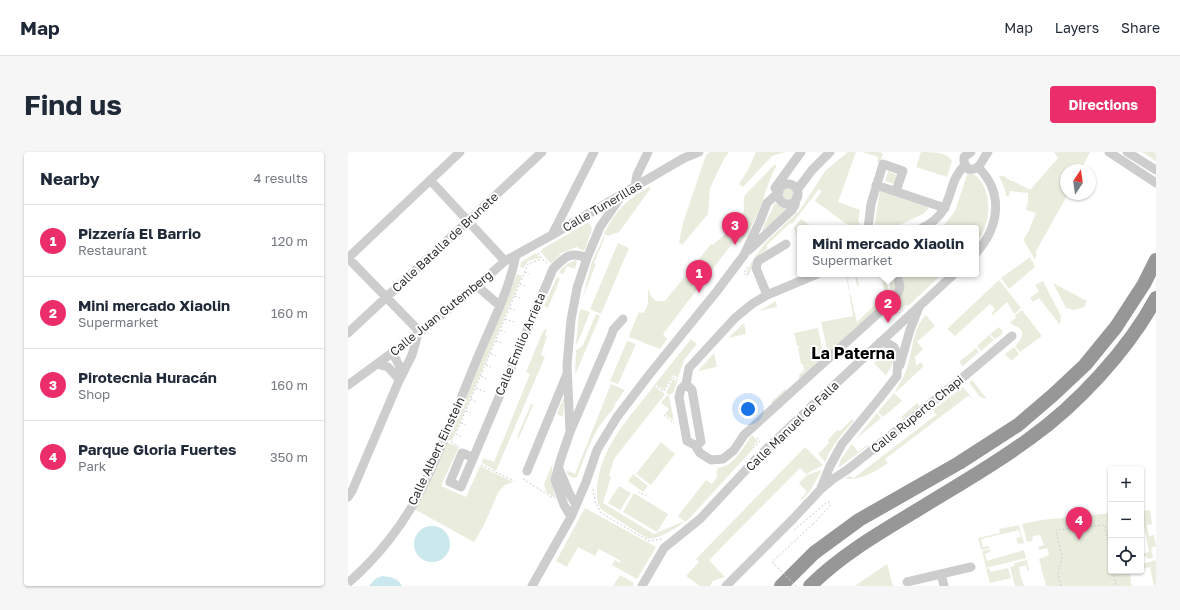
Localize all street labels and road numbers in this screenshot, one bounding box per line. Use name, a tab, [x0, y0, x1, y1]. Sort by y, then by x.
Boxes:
street label: Calle Tunerillas	[560, 177, 644, 235]
street label: Calle Batalla de Brunete	[389, 189, 501, 295]
street label: Calle Juan Gutemberg	[387, 267, 495, 359]
street label: Calle Emilio Arrieta	[492, 290, 548, 398]
street label: Calle Ruperto Chapi	[868, 372, 966, 456]
street label: Calle Manuel de Falla	[742, 378, 842, 474]
street label: Calle Albert Einstein	[404, 394, 468, 508]

